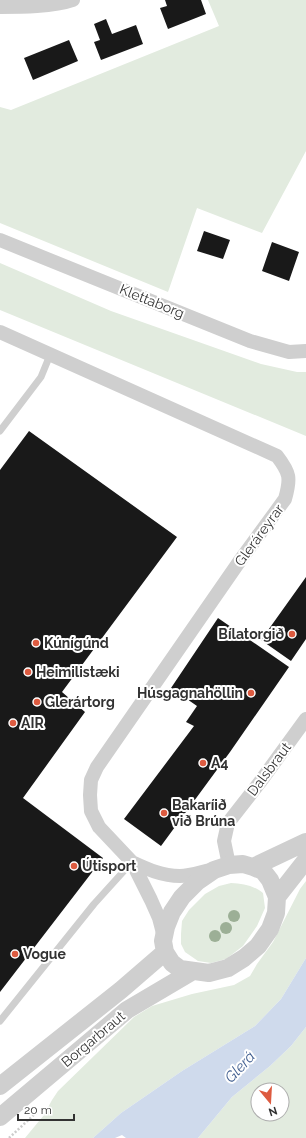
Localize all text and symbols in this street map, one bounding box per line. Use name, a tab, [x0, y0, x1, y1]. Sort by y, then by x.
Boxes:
street label: Klettaborg	[117, 281, 187, 321]
street label: Gleráreyrar	[231, 501, 287, 569]
place label: Bílatorgið	[218, 626, 284, 642]
marker: Bílatorgið	[287, 629, 297, 639]
place label: Kúnígúnd	[44, 635, 109, 651]
marker: Kúnígúnd	[31, 638, 41, 648]
place label: Heimilistæki	[36, 664, 120, 680]
marker: Heimilistæki	[23, 667, 33, 677]
place label: Húsgagnahöllin	[137, 685, 243, 701]
marker: Húsgagnahöllin	[246, 688, 256, 698]
place label: Glerártorg	[45, 694, 115, 710]
marker: Glerártorg	[32, 697, 42, 707]
place label: AIR	[21, 715, 44, 731]
marker: AIR	[8, 718, 18, 728]
street label: Dalsbraut	[244, 739, 294, 799]
place label: A4	[211, 755, 229, 771]
marker: A4	[198, 758, 208, 768]
place label: Bakaríið við Brúna	[172, 797, 235, 829]
marker: Bakaríið við Brúna	[159, 808, 169, 818]
place label: Útisport	[82, 857, 137, 874]
marker: Útisport	[69, 861, 79, 871]
place label: Vogue	[23, 946, 67, 962]
marker: Vogue	[10, 949, 20, 959]
street label: Borgarbraut	[58, 1008, 128, 1070]
water label: Glerá	[221, 1048, 259, 1086]
north arrow	[250, 1082, 290, 1122]
scale bar	[18, 1096, 74, 1122]
text: 20 m	[24, 1103, 52, 1117]
text: N	[267, 1104, 279, 1119]

